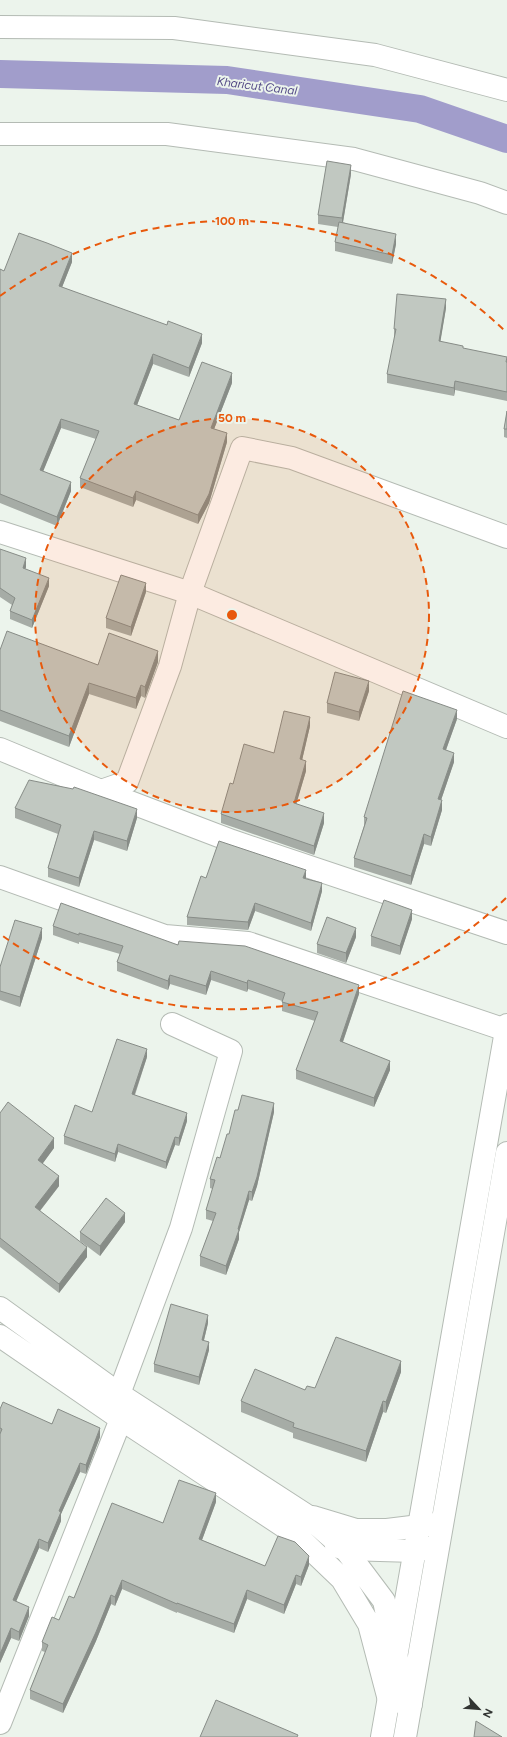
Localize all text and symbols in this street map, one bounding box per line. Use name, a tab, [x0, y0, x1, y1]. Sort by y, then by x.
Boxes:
water label: Kharicut Canal	[216, 74, 298, 98]
text: 100 m	[215, 214, 249, 228]
text: 50 m	[218, 411, 246, 425]
centre of rings	[225, 608, 239, 622]
north arrow	[459, 1689, 499, 1729]
text: N	[480, 1706, 495, 1720]

